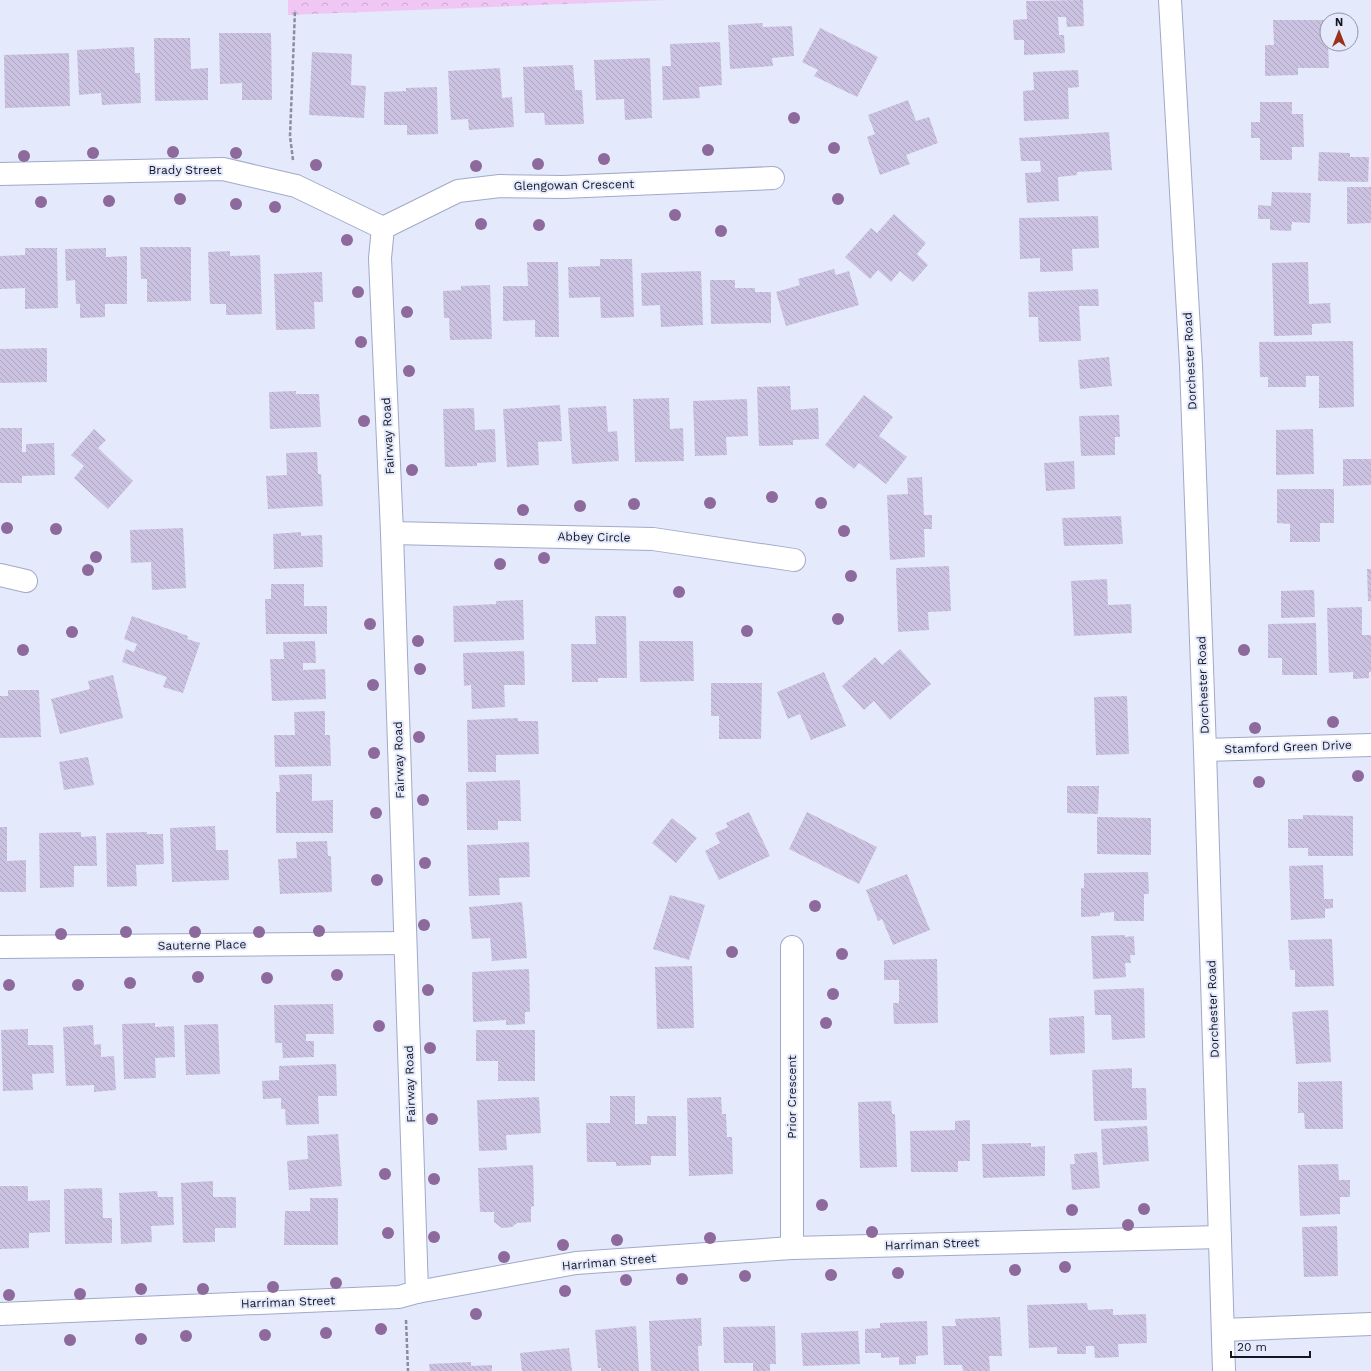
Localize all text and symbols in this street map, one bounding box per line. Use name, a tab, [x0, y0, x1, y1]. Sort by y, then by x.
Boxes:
north arrow	[1319, 12, 1359, 52]
text: N	[1335, 16, 1343, 29]
street label: Brady Street	[149, 163, 222, 177]
street label: Glengowan Crescent	[514, 177, 634, 193]
street label: Dorchester Road	[1180, 312, 1200, 410]
street label: Fairway Road	[379, 397, 397, 475]
street label: Abbey Circle	[557, 529, 631, 545]
street label: Dorchester Road	[1194, 636, 1212, 734]
street label: Fairway Road	[391, 721, 407, 799]
street label: Stamford Green Drive	[1224, 738, 1352, 756]
street label: Sauterne Place	[158, 937, 246, 953]
street label: Dorchester Road	[1204, 960, 1222, 1058]
street label: Fairway Road	[402, 1045, 418, 1123]
street label: Prior Crescent	[785, 1055, 799, 1139]
street label: Harriman Street	[885, 1235, 979, 1253]
street label: Harriman Street	[561, 1251, 657, 1273]
street label: Harriman Street	[241, 1293, 335, 1311]
scale bar	[1231, 1333, 1310, 1359]
text: 20 m	[1237, 1340, 1267, 1354]

